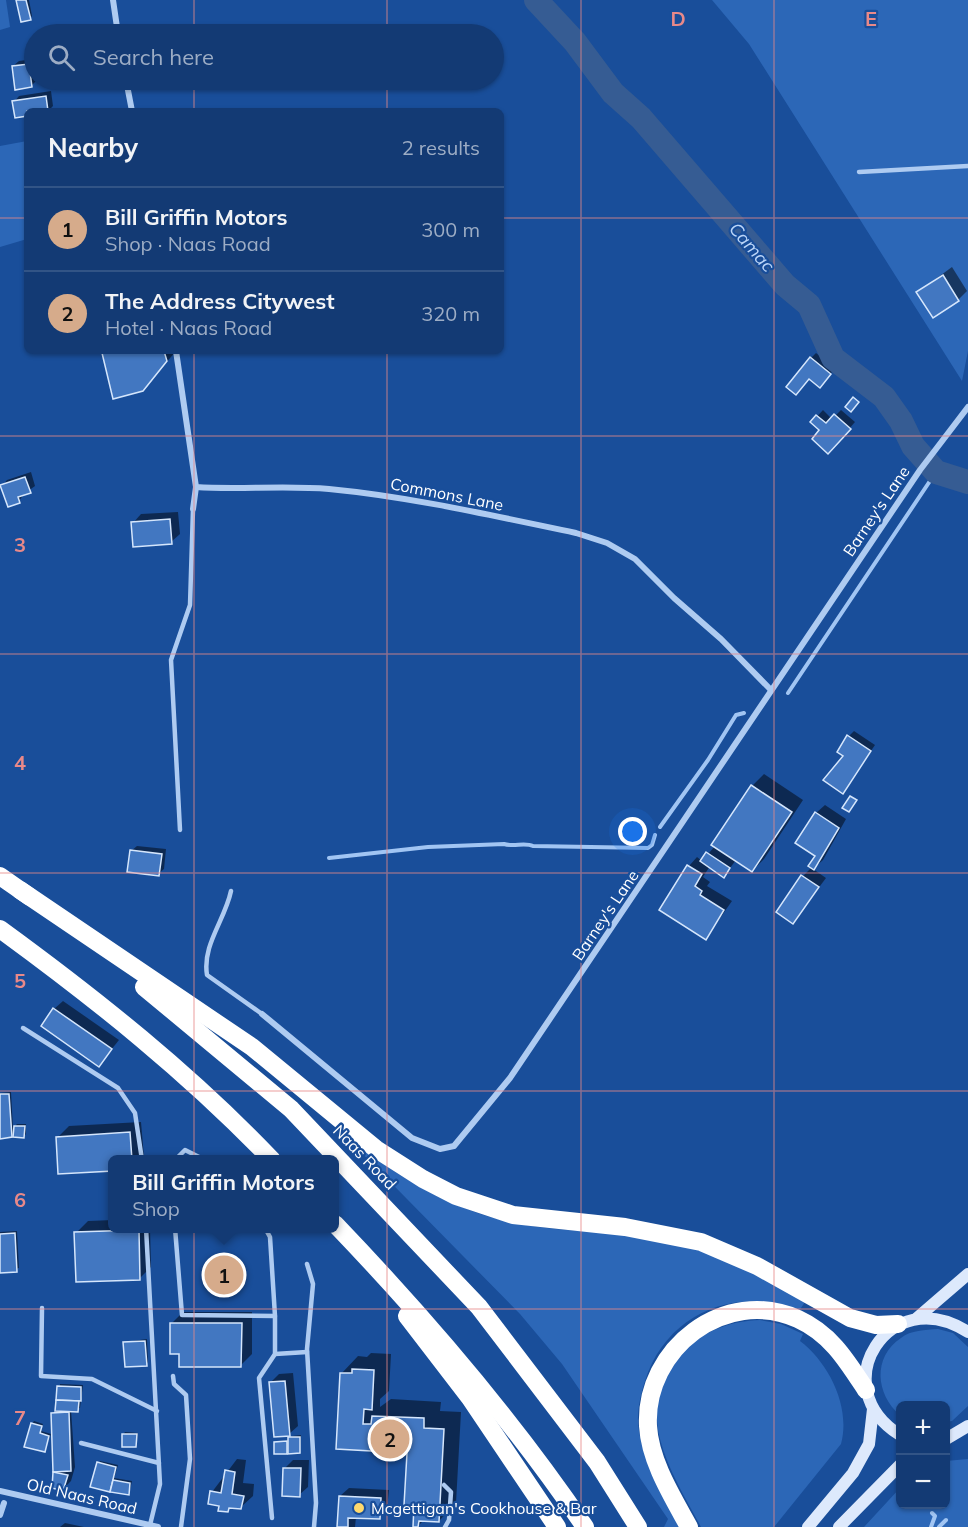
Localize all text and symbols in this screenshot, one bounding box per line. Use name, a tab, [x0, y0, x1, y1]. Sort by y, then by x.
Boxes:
text: D	[670, 6, 686, 31]
text: E	[865, 6, 877, 31]
search box	[24, 24, 504, 90]
icon: search	[45, 41, 78, 74]
text: Search here	[93, 43, 214, 71]
text: Nearby	[48, 131, 138, 164]
text: 2 results	[402, 135, 480, 160]
text: Bill Griffin Motors	[105, 203, 288, 231]
text: 1	[62, 217, 74, 242]
text: 300 m	[421, 217, 480, 242]
water label: Camac	[724, 217, 780, 277]
text: Shop · Naas Road	[105, 231, 271, 256]
text: The Address Citywest	[105, 287, 335, 315]
text: 2	[62, 301, 74, 326]
text: 320 m	[421, 301, 480, 326]
text: Hotel · Naas Road	[105, 315, 272, 340]
street label: Barney's Lane	[838, 462, 914, 560]
street label: Commons Lane	[389, 473, 505, 515]
text: 3	[14, 532, 26, 557]
text: 4	[14, 750, 26, 775]
your location	[618, 817, 647, 846]
street label: Barney's Lane	[567, 866, 643, 964]
text: 5	[14, 968, 26, 993]
street label: Naas Road	[329, 1120, 401, 1194]
popup	[108, 1155, 339, 1233]
text: Bill Griffin Motors	[132, 1168, 315, 1196]
text: 6	[14, 1187, 26, 1212]
text: Shop	[132, 1196, 180, 1221]
pin: 1	[204, 1252, 244, 1298]
map controls	[896, 1401, 950, 1509]
button: +	[896, 1401, 950, 1455]
text: 7	[14, 1405, 26, 1430]
pin: 2	[370, 1416, 410, 1462]
button: −	[896, 1455, 950, 1509]
street label: Old Naas Road	[25, 1474, 139, 1518]
place label: Mcgettigan's Cookhouse & Bar	[371, 1498, 597, 1518]
marker: Mcgettigan's Cookhouse & Bar	[352, 1501, 366, 1515]

